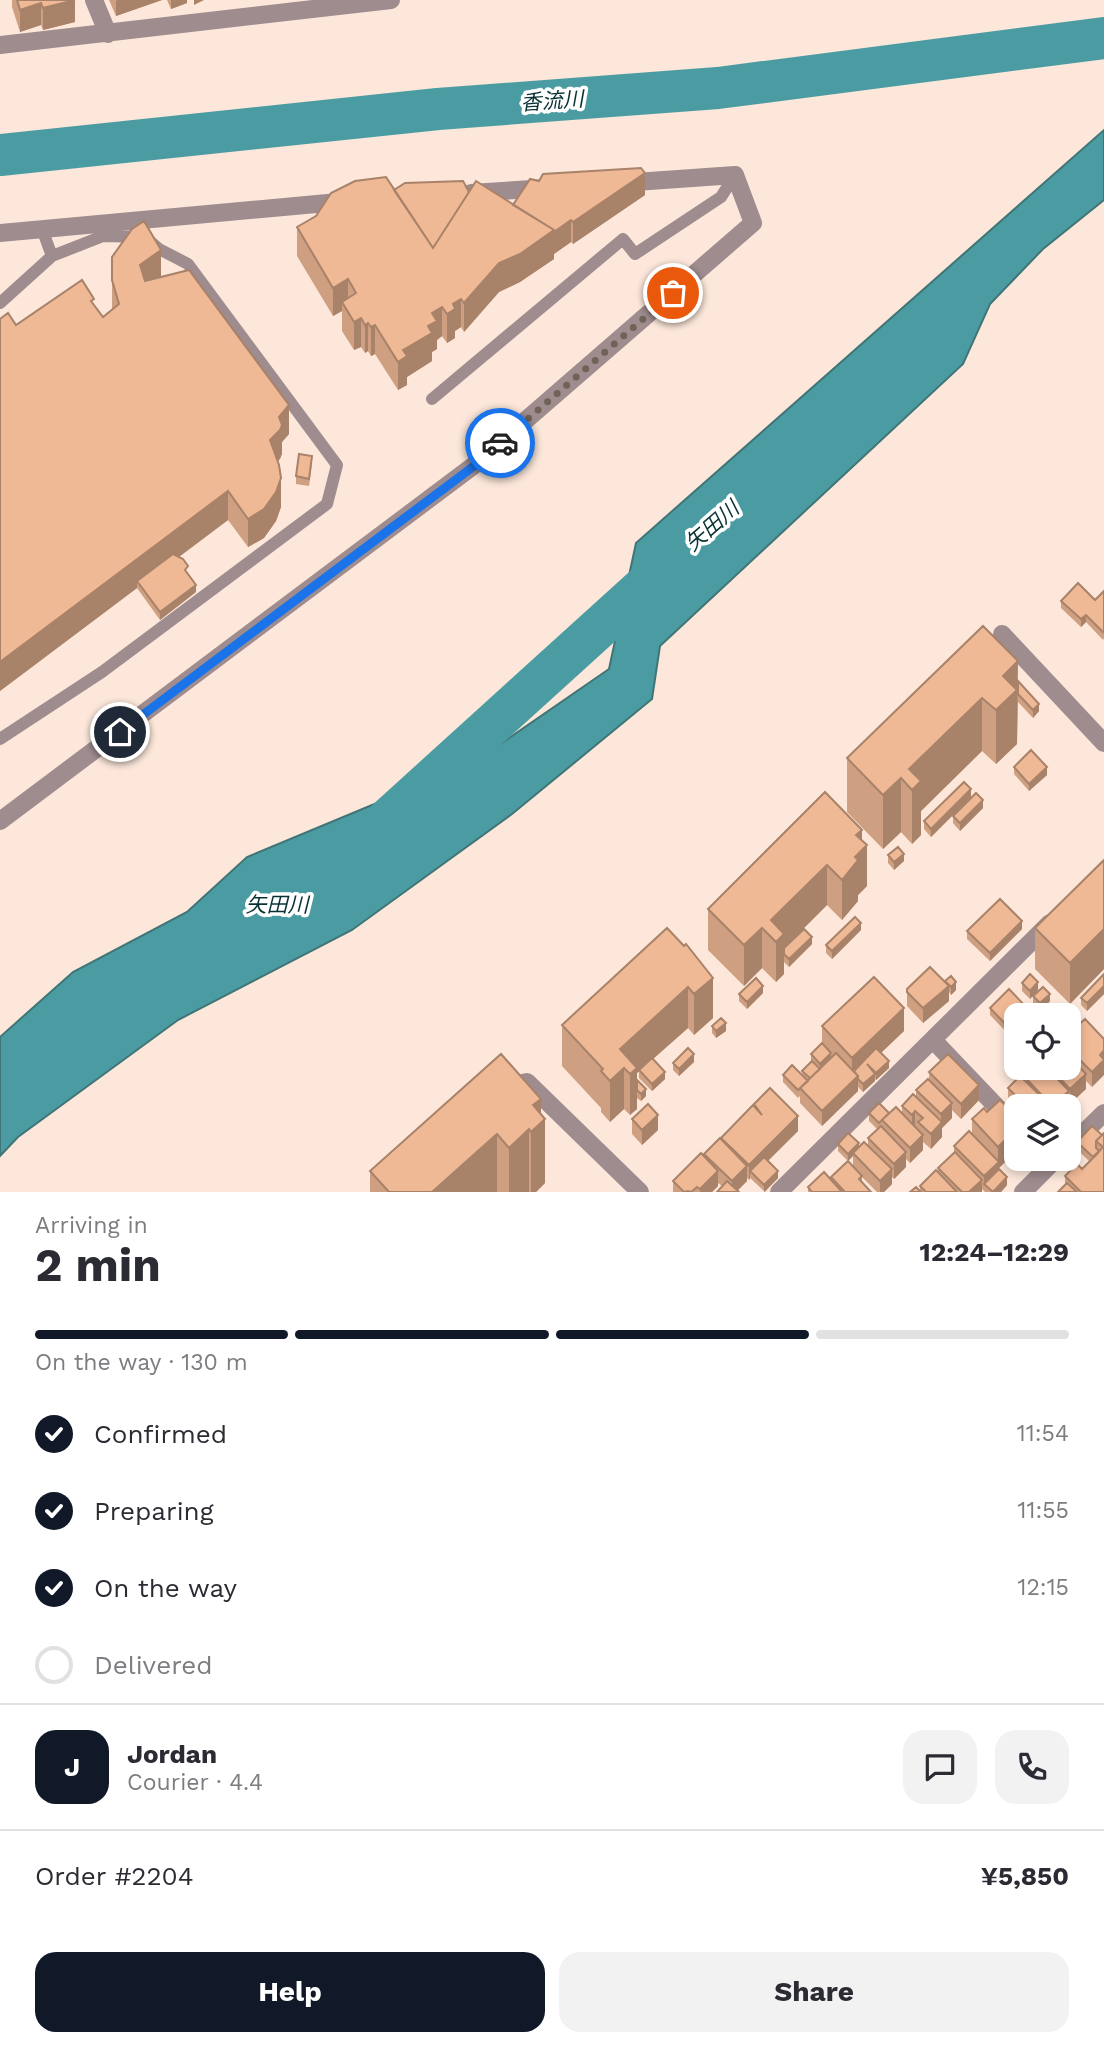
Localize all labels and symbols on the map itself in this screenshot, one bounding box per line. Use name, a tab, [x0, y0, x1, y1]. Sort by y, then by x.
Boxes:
water label: 香流川	[520, 86, 586, 115]
pin	[643, 263, 703, 323]
courier	[465, 408, 535, 478]
water label: 矢田川	[680, 494, 745, 556]
pin	[90, 702, 150, 762]
water label: 矢田川	[246, 892, 310, 917]

